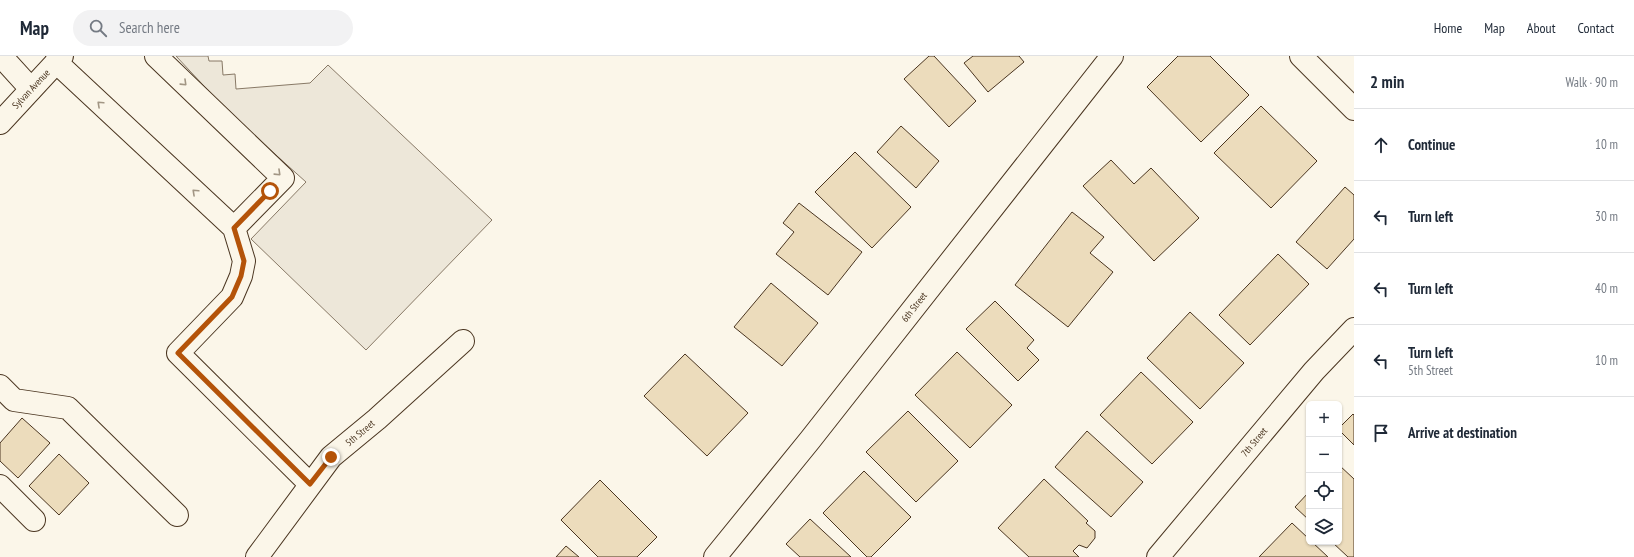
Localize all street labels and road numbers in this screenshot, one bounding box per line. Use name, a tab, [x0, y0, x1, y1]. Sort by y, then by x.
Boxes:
street label: Sylvan Avenue	[9, 66, 53, 112]
street label: 6th Street	[898, 289, 930, 325]
street label: 5th Street	[343, 417, 378, 449]
street label: 7th Street	[1238, 424, 1270, 459]

